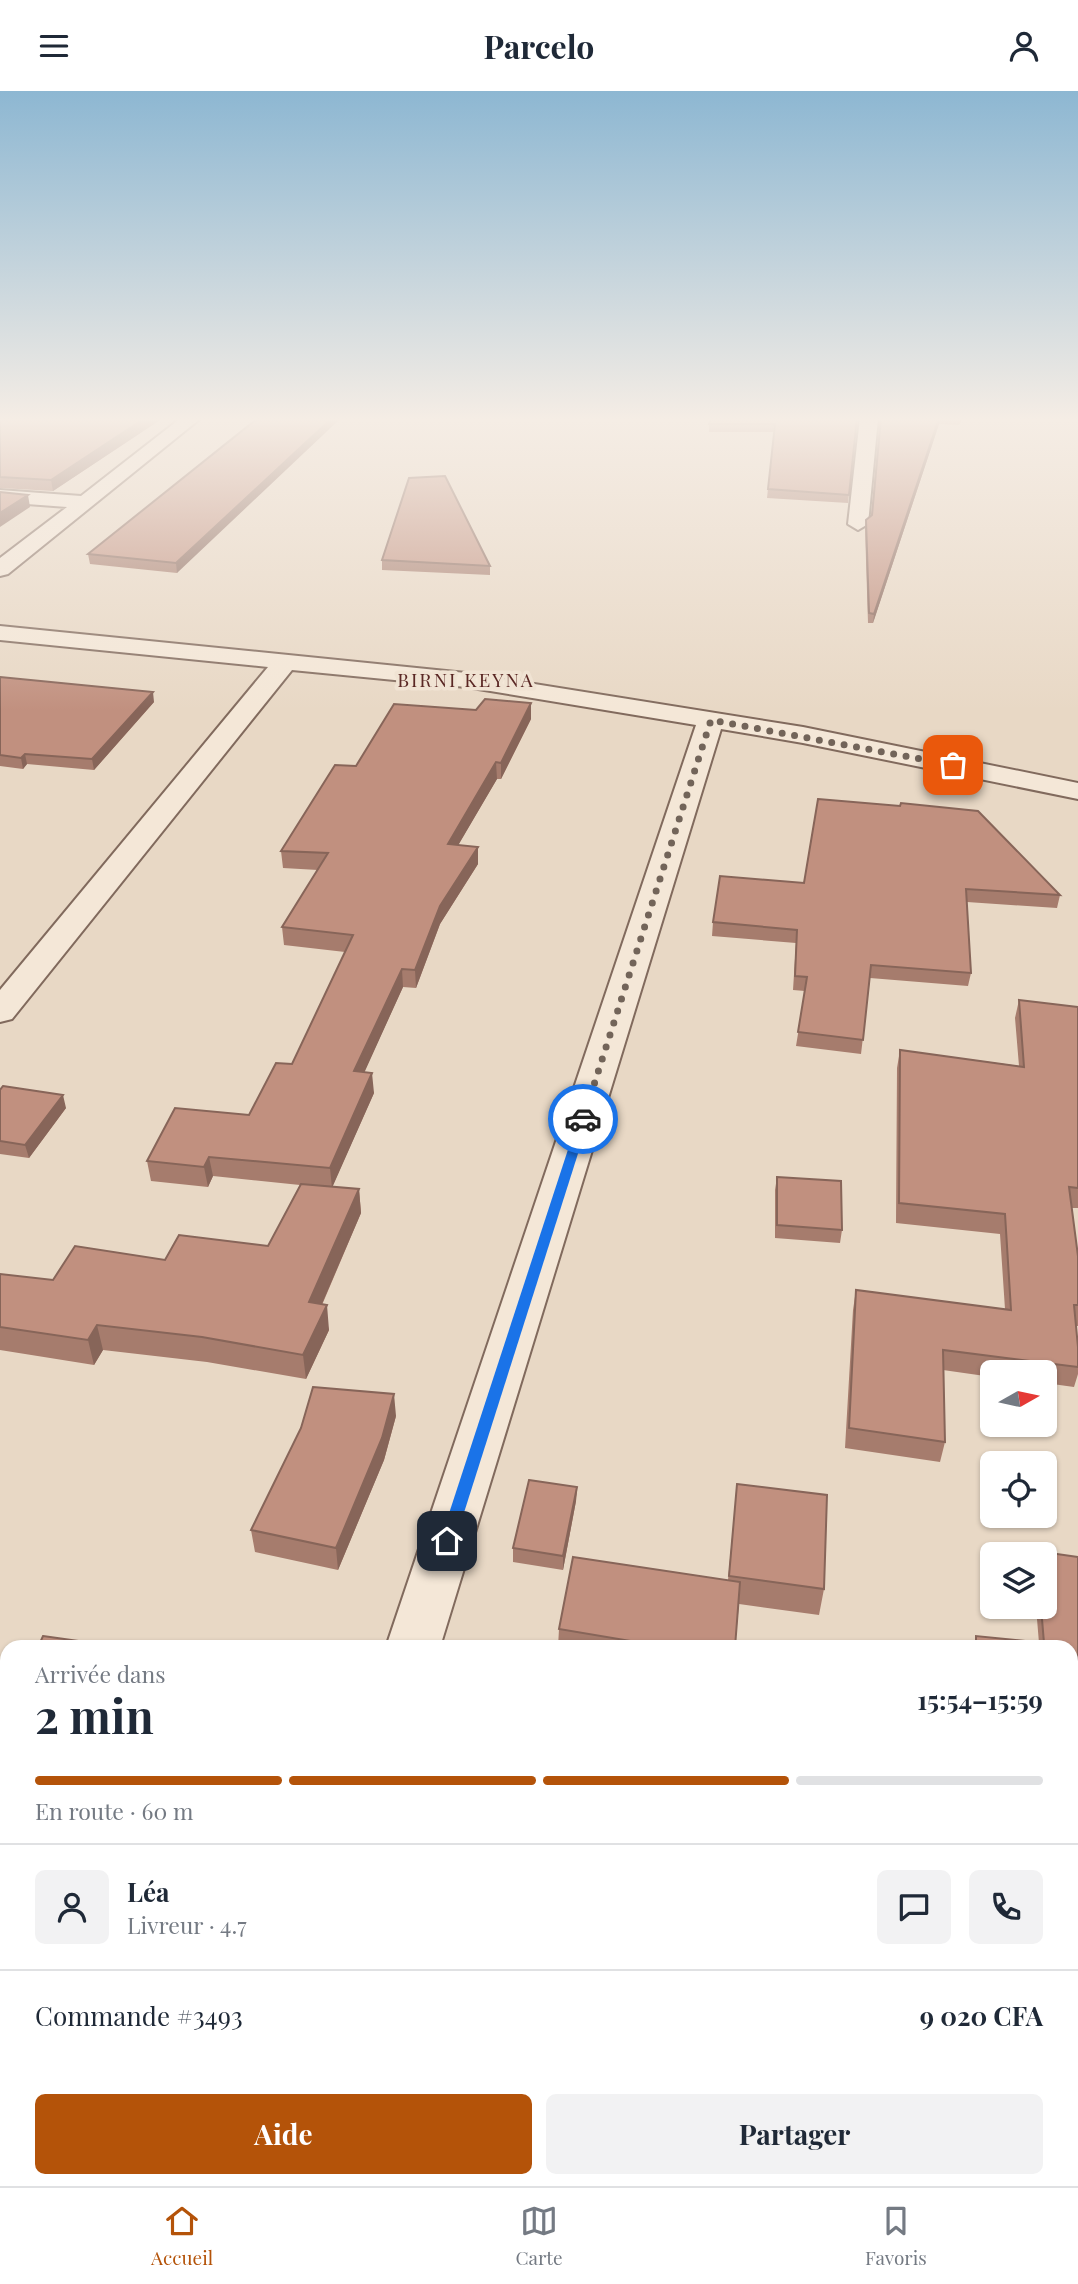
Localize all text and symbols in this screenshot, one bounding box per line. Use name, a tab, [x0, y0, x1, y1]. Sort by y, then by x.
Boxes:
text: Parcelo	[484, 24, 594, 67]
icon: menu	[35, 27, 73, 65]
icon: person	[1005, 27, 1043, 65]
district label: BIRNI KEYNA	[397, 666, 535, 692]
pin	[923, 735, 983, 795]
icon: bag	[934, 746, 972, 784]
courier	[548, 1084, 618, 1154]
icon: car	[564, 1100, 602, 1138]
north arrow	[980, 1360, 1057, 1437]
map controls	[980, 1360, 1057, 1619]
button: locate	[980, 1451, 1057, 1528]
pin	[417, 1511, 477, 1571]
icon: home	[428, 1522, 466, 1560]
button: layers	[980, 1542, 1057, 1619]
text: Arrivée dans	[35, 1658, 166, 1689]
text: 15:54–15:59	[917, 1682, 1043, 1717]
text: 2 min	[35, 1684, 154, 1746]
text: En route · 60 m	[35, 1795, 193, 1826]
button: person	[35, 1870, 109, 1944]
button: chat	[877, 1870, 951, 1944]
button: phone	[969, 1870, 1043, 1944]
text: Léa	[127, 1874, 169, 1909]
text: Livreur · 4.7	[127, 1909, 247, 1940]
text: Commande #3493	[35, 1998, 243, 2033]
text: 9 020 CFA	[920, 1998, 1043, 2033]
button: Aide	[35, 2094, 532, 2174]
button: Partager	[546, 2094, 1043, 2174]
tab: Accueil	[151, 2202, 213, 2270]
tab: Carte	[515, 2202, 563, 2270]
tab: Favoris	[865, 2202, 927, 2270]

